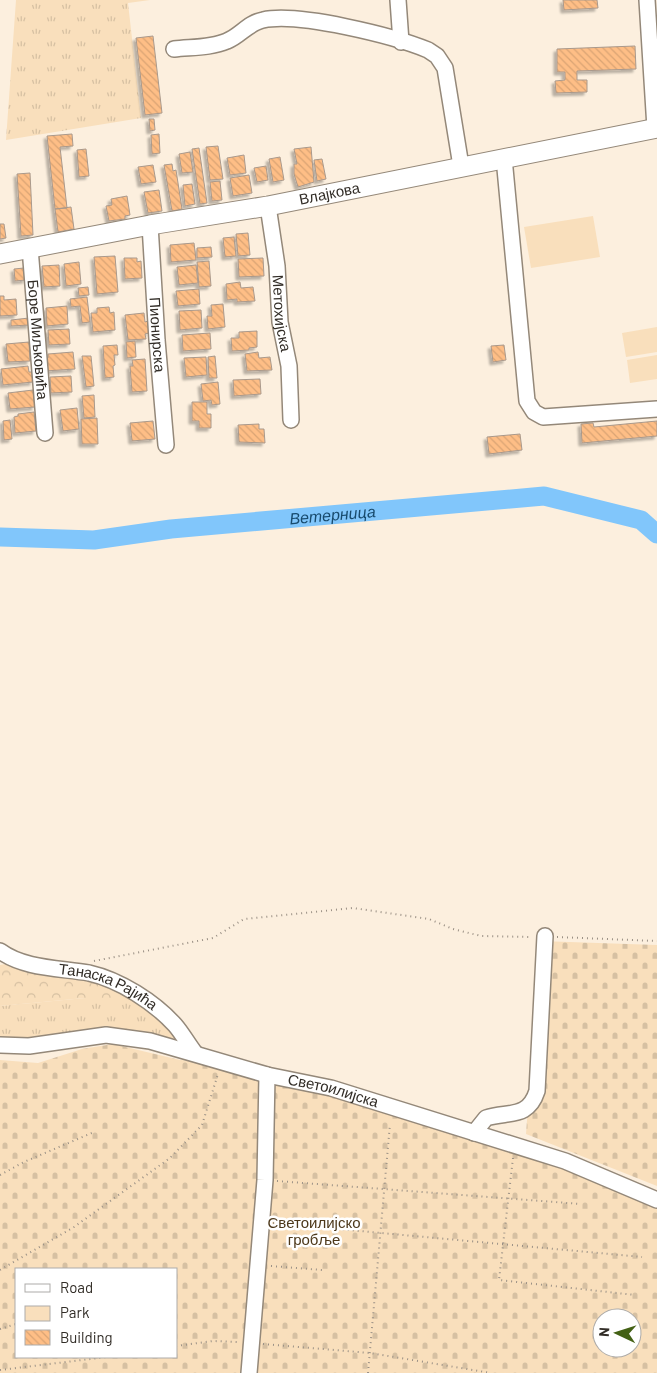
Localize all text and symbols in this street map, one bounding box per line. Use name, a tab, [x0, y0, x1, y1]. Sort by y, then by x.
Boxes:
street label: Влајкова	[297, 178, 362, 208]
street label: Метохијска	[269, 274, 296, 354]
street label: Боре Миљковића	[25, 279, 52, 401]
street label: Пионирска	[146, 297, 170, 374]
water label: Ветерница	[289, 501, 376, 527]
street label: Танаска Рајића	[58, 959, 162, 1014]
street label: Светоилијска	[286, 1069, 382, 1110]
park label: Светоилијско гробље	[268, 1213, 360, 1248]
legend	[15, 1268, 178, 1358]
text: Road	[60, 1278, 93, 1296]
text: Park	[60, 1303, 90, 1321]
north arrow	[592, 1308, 642, 1358]
text: N	[595, 1327, 612, 1337]
text: Building	[60, 1328, 113, 1346]

